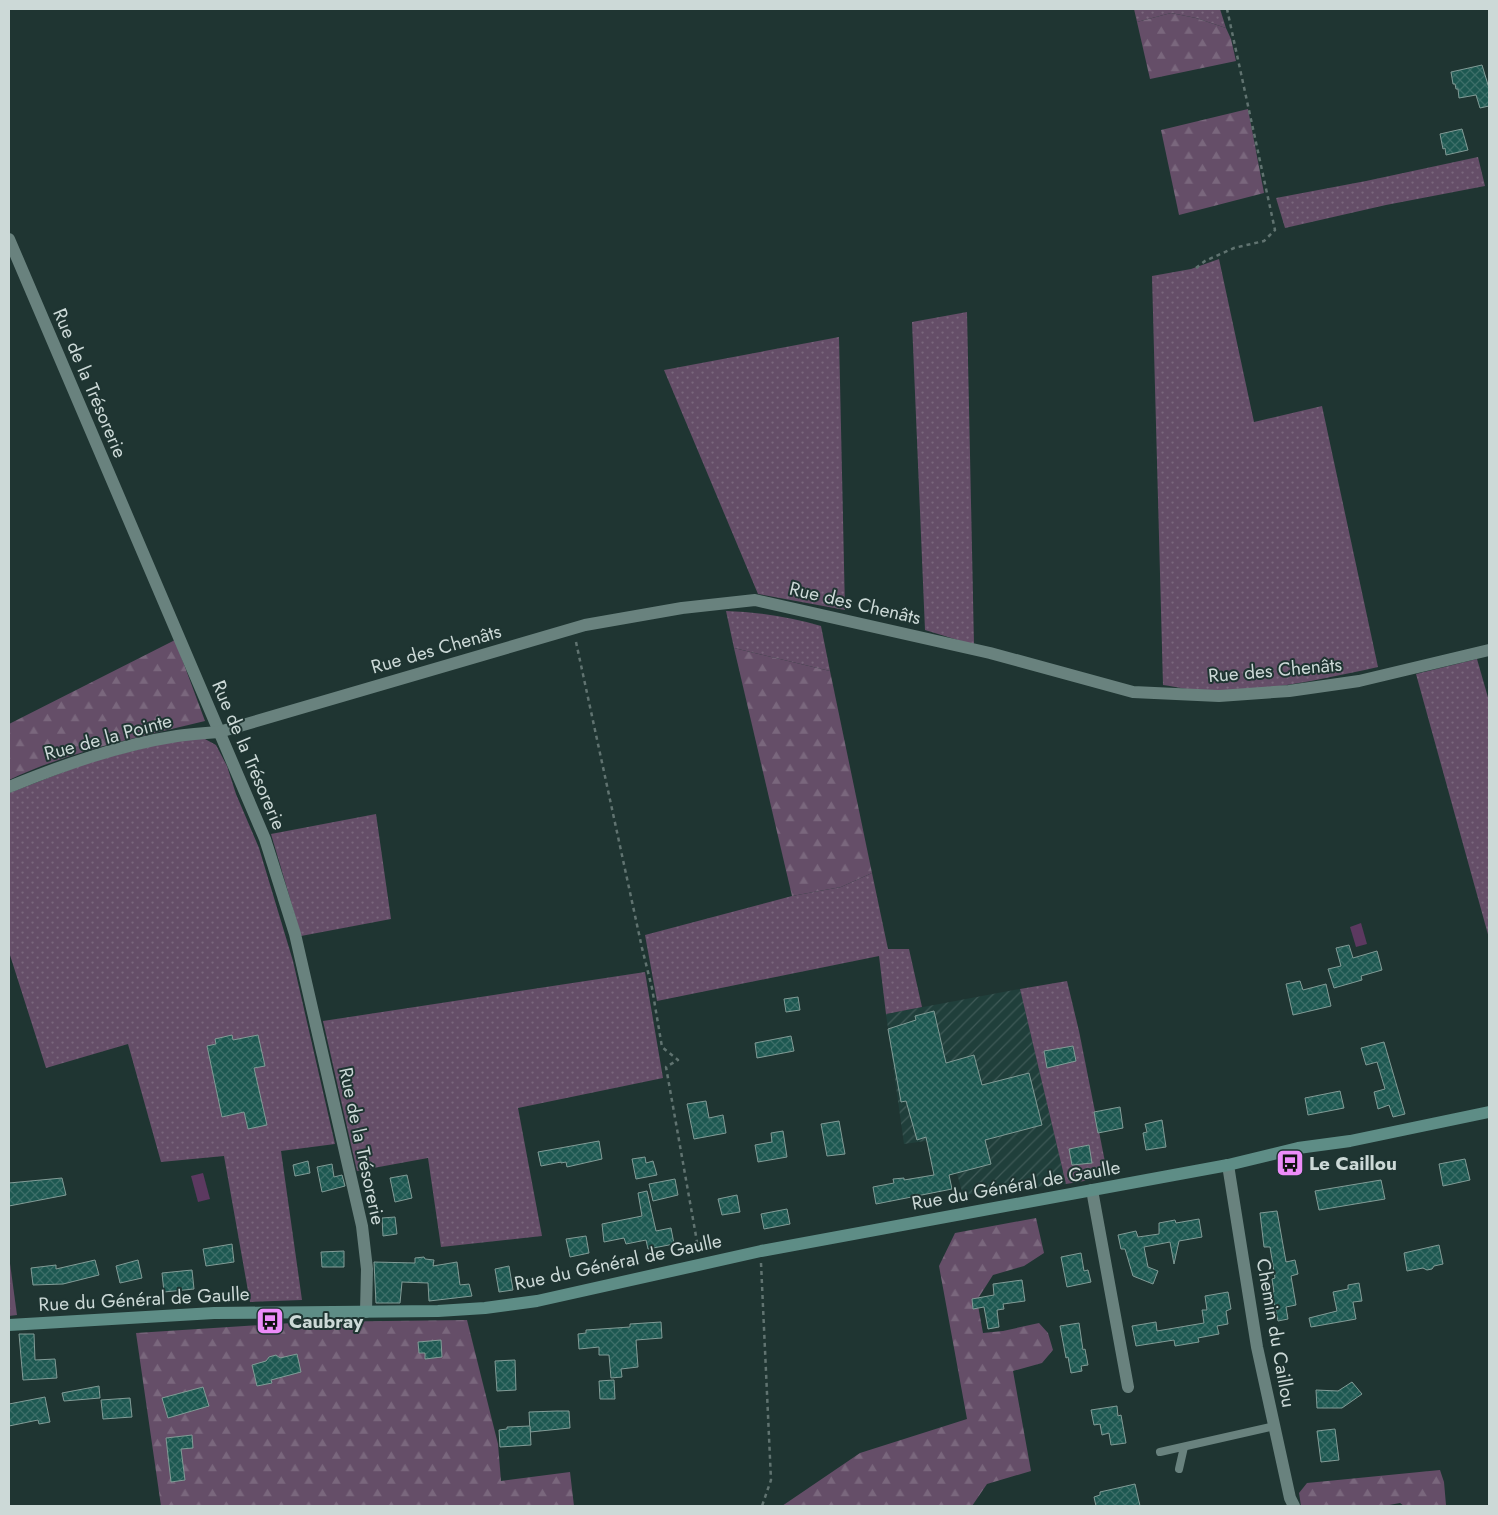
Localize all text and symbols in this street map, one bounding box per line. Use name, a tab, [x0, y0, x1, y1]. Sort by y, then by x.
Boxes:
street label: Rue de la Trésorerie	[46, 304, 134, 462]
street label: Rue des Chenâts	[787, 575, 924, 631]
street label: Rue des Chenâts	[368, 617, 505, 680]
street label: Rue des Chenâts	[1207, 651, 1343, 689]
street label: Rue de la Trésorerie	[205, 676, 293, 834]
street label: Rue de la Pointe	[41, 707, 175, 767]
street label: Rue de la Trésorerie	[332, 1065, 392, 1227]
bus stop icon: Le Caillou	[1275, 1148, 1305, 1178]
place label: Le Caillou	[1309, 1150, 1397, 1177]
street label: Rue du Général de Gaulle	[910, 1153, 1123, 1217]
street label: Rue du Général de Gaulle	[512, 1227, 724, 1297]
street label: Chemin du Caillou	[1250, 1256, 1302, 1410]
street label: Rue du Général de Gaulle	[38, 1280, 250, 1318]
bus stop icon: Caubray	[255, 1306, 285, 1336]
place label: Caubray	[289, 1308, 364, 1335]

